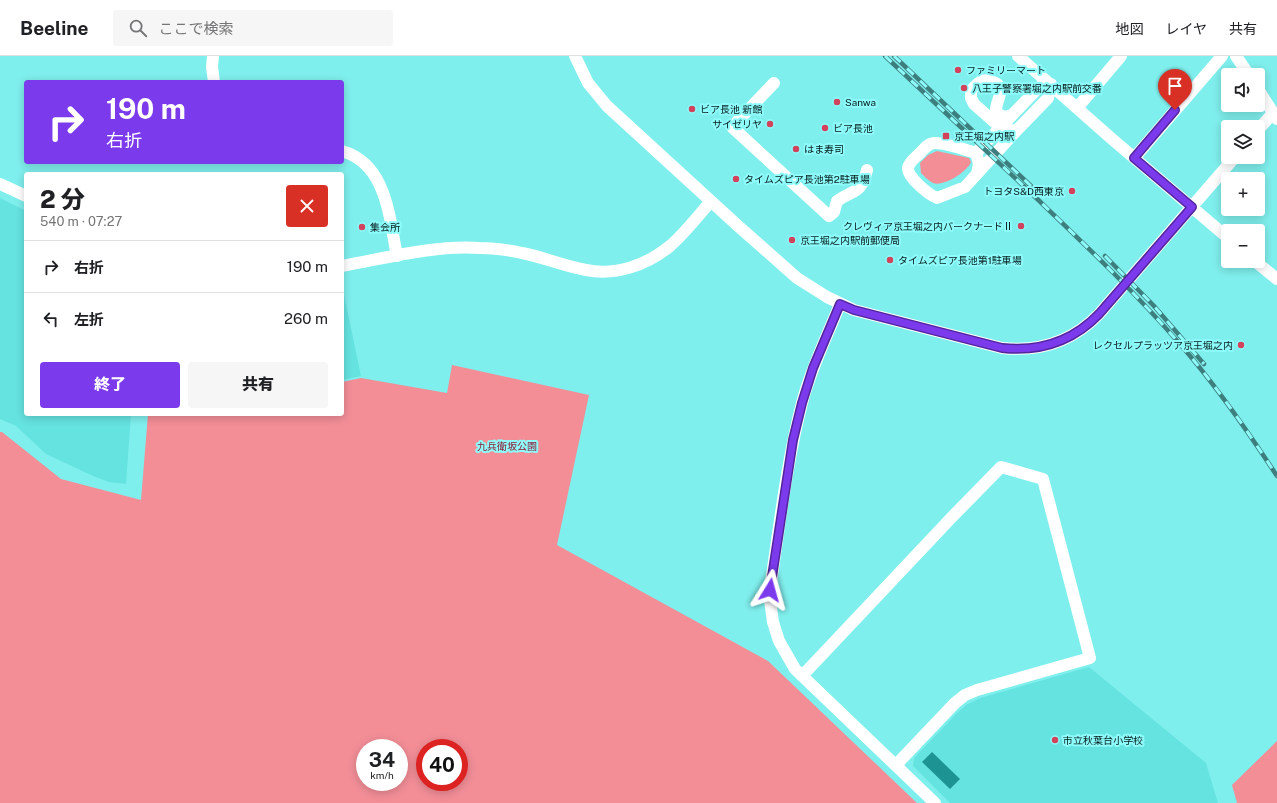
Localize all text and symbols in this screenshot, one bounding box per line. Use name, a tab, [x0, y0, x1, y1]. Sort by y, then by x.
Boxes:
search box	[113, 10, 393, 46]
text: Beeline	[20, 17, 89, 39]
icon: search	[127, 17, 149, 39]
text: ここで検索	[159, 20, 234, 37]
text: 地図	[1115, 21, 1143, 37]
text: レイヤ	[1165, 21, 1207, 37]
text: 共有	[1229, 21, 1257, 37]
place label: ファミリーマート	[966, 64, 1046, 76]
marker: ファミリーマート	[953, 65, 963, 75]
map controls	[1221, 68, 1265, 268]
button: sound	[1221, 68, 1265, 112]
pin	[1158, 69, 1192, 110]
icon: arrive	[1164, 75, 1186, 97]
place label: 八王子警察署堀之内駅前交番	[972, 82, 1102, 94]
marker: 八王子警察署堀之内駅前交番	[959, 83, 969, 93]
text: 190 m	[106, 92, 186, 125]
icon: right	[40, 96, 92, 148]
place label: Sanwa	[845, 96, 876, 108]
marker: Sanwa	[832, 97, 842, 107]
place label: ビア長池 新館	[700, 103, 762, 115]
marker: ビア長池 新館	[687, 104, 697, 114]
place label: サイゼリヤ	[712, 118, 762, 130]
marker: サイゼリヤ	[765, 119, 775, 129]
button: layers	[1221, 120, 1265, 164]
place label: ビア長池	[833, 122, 873, 134]
marker: ビア長池	[820, 123, 830, 133]
text: 右折	[106, 130, 142, 151]
place label: 京王堀之内駅	[954, 130, 1015, 142]
marker: 京王堀之内駅	[941, 131, 951, 141]
place label: はま寿司	[804, 143, 844, 155]
marker: はま寿司	[791, 144, 801, 154]
button: +	[1221, 172, 1265, 216]
place label: タイムズピア長池第2駐車場	[744, 173, 870, 185]
marker: タイムズピア長池第2駐車場	[731, 174, 741, 184]
text: 2 分	[40, 185, 85, 213]
button: close	[286, 185, 328, 227]
place label: トヨタS&D西東京	[983, 185, 1064, 197]
marker: トヨタS&D西東京	[1067, 186, 1077, 196]
text: 540 m · 07:27	[40, 214, 122, 229]
place label: クレヴィア京王堀之内パークナードⅡ	[843, 220, 1013, 232]
place label: 集会所	[370, 221, 400, 233]
marker: クレヴィア京王堀之内パークナードⅡ	[1016, 221, 1026, 231]
marker: 集会所	[357, 222, 367, 232]
button: −	[1221, 224, 1265, 268]
place label: 京王堀之内駅前郵便局	[800, 234, 900, 246]
marker: 京王堀之内駅前郵便局	[787, 235, 797, 245]
place label: タイムズピア長池第1駐車場	[898, 254, 1022, 266]
marker: タイムズピア長池第1駐車場	[885, 255, 895, 265]
icon: right	[40, 256, 62, 278]
text: 190 m	[287, 258, 328, 275]
text: 右折	[74, 259, 104, 276]
icon: left	[40, 308, 62, 330]
text: 260 m	[284, 310, 328, 327]
text: 左折	[74, 311, 104, 328]
place label: レクセルプラッツア京王堀之内	[1093, 339, 1233, 351]
marker: レクセルプラッツア京王堀之内	[1236, 340, 1246, 350]
button: 終了	[40, 362, 180, 408]
button: 共有	[188, 362, 328, 408]
park label: 九兵衛坂公園	[477, 440, 537, 452]
position arrow	[749, 569, 791, 611]
place label: 市立秋葉台小学校	[1063, 734, 1143, 746]
marker: 市立秋葉台小学校	[1050, 735, 1060, 745]
speed limit sign: 40	[416, 739, 468, 791]
text: 34	[369, 748, 395, 772]
text: km/h	[370, 769, 394, 781]

